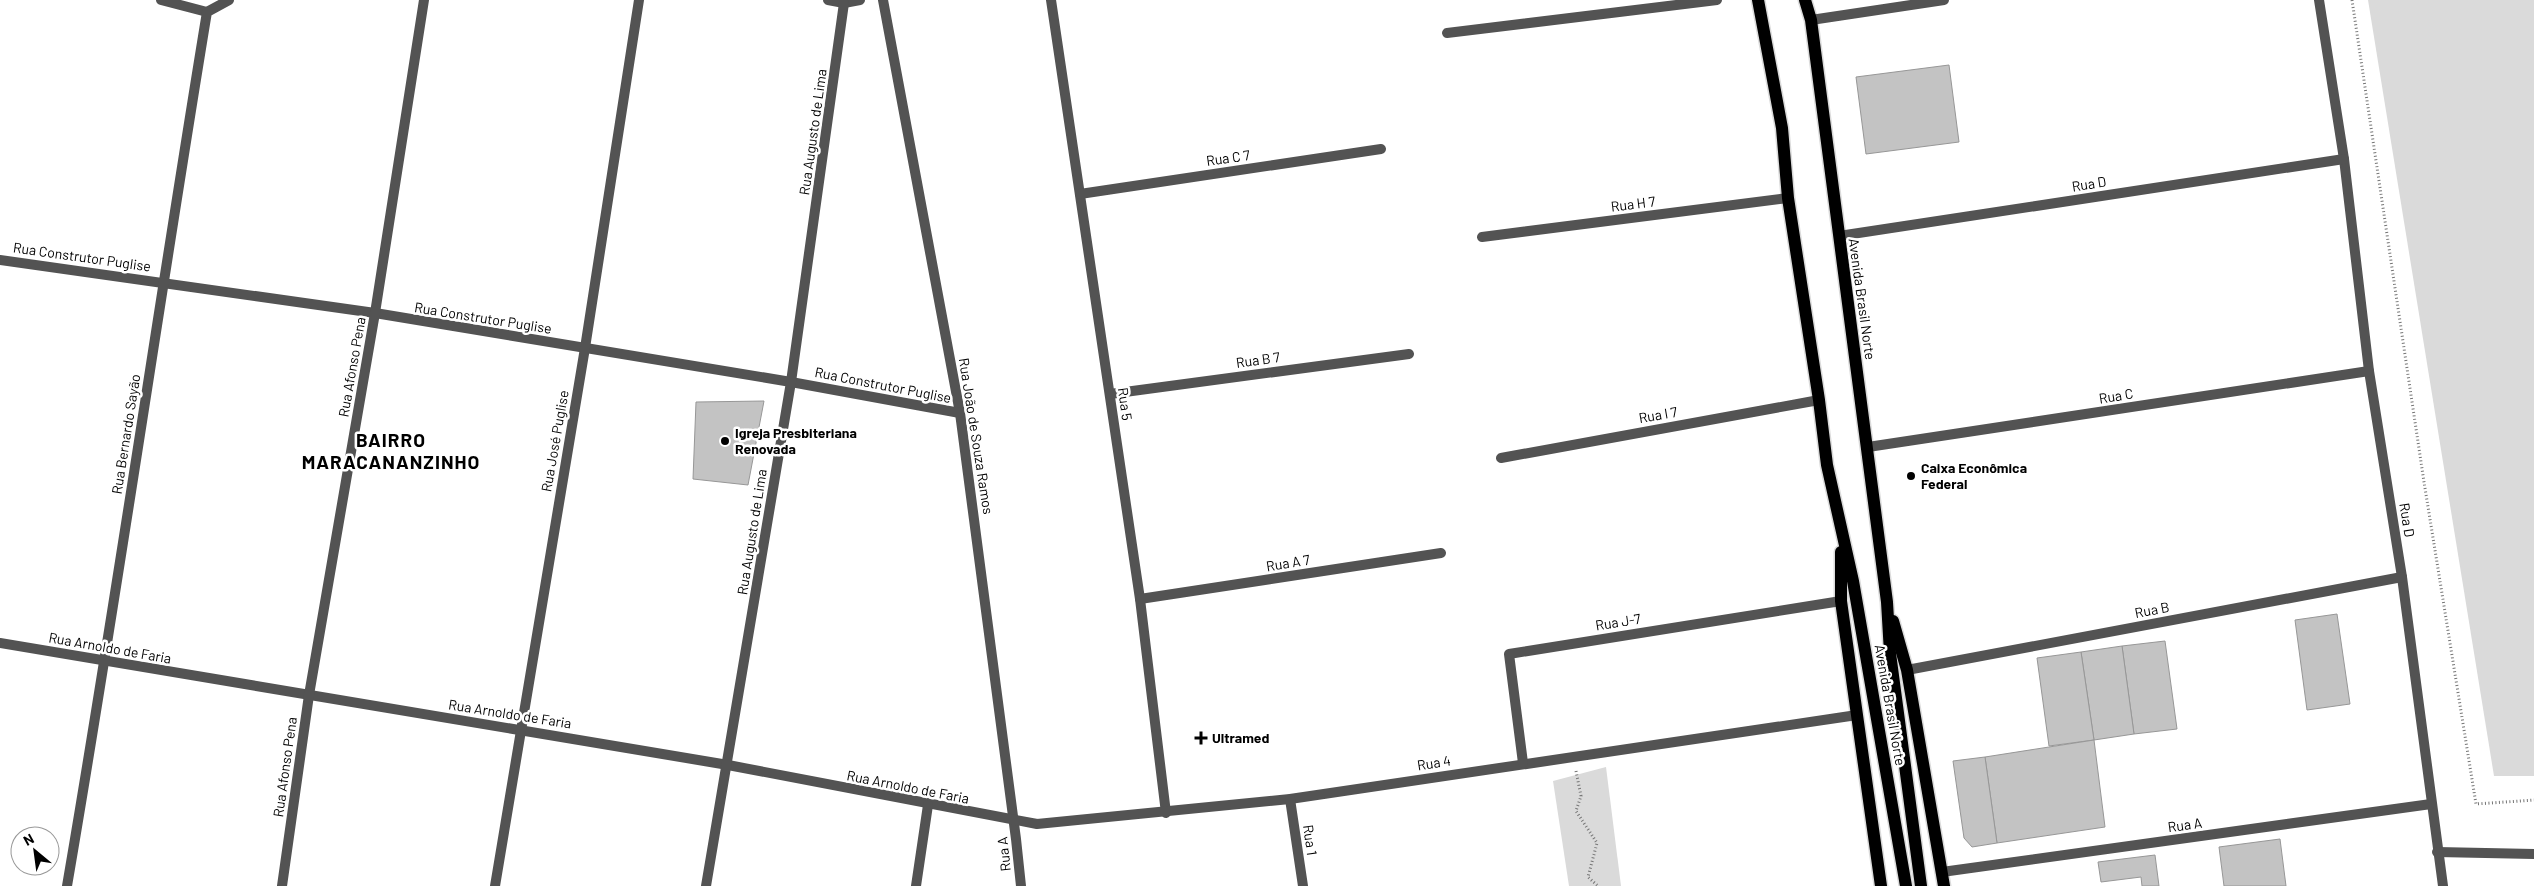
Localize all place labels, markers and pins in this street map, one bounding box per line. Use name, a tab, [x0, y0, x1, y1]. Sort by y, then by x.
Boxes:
place label: Igreja Presbiteriana Renovada	[735, 424, 857, 457]
marker: Igreja Presbiteriana Renovada	[719, 435, 731, 447]
place label: Caixa Econômica Federal	[1921, 459, 2027, 492]
marker: Caixa Econômica Federal	[1905, 470, 1917, 482]
place label: Ultramed	[1212, 729, 1270, 746]
marker: Ultramed	[1194, 731, 1208, 745]

